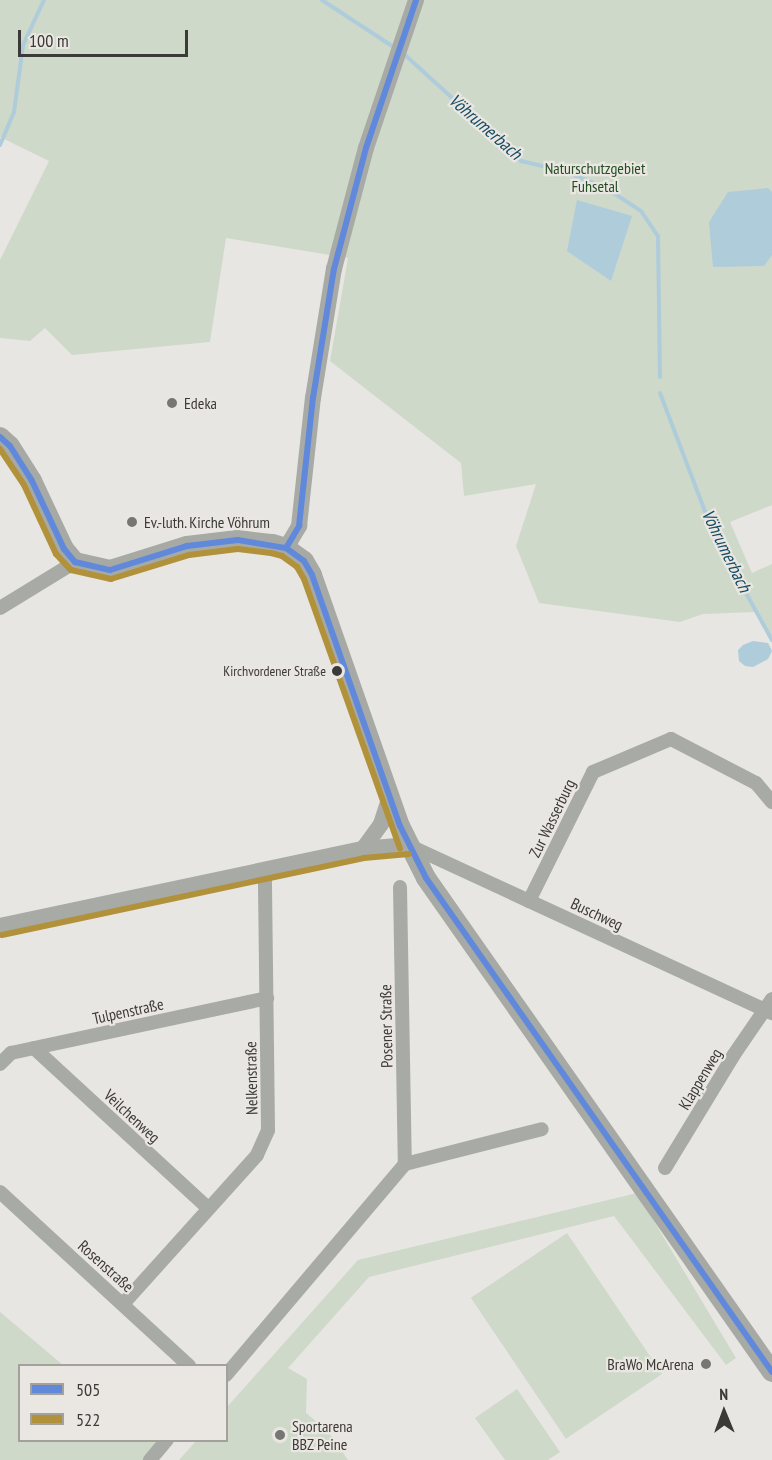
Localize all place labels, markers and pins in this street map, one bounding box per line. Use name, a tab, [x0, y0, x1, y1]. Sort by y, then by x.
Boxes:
place label: Edeka	[184, 393, 217, 413]
marker: Edeka	[165, 396, 179, 410]
place label: Ev.-luth. Kirche Vöhrum	[144, 512, 271, 532]
marker: Ev.-luth. Kirche Vöhrum	[125, 515, 139, 529]
place label: Kirchvordener Straße	[223, 663, 326, 679]
marker: Kirchvordener Straße	[331, 665, 343, 677]
place label: BraWo McArena	[607, 1354, 694, 1374]
marker: BraWo McArena	[699, 1357, 713, 1371]
place label: Sportarena BBZ Peine	[292, 1416, 353, 1454]
marker: Sportarena BBZ Peine	[273, 1428, 287, 1442]

